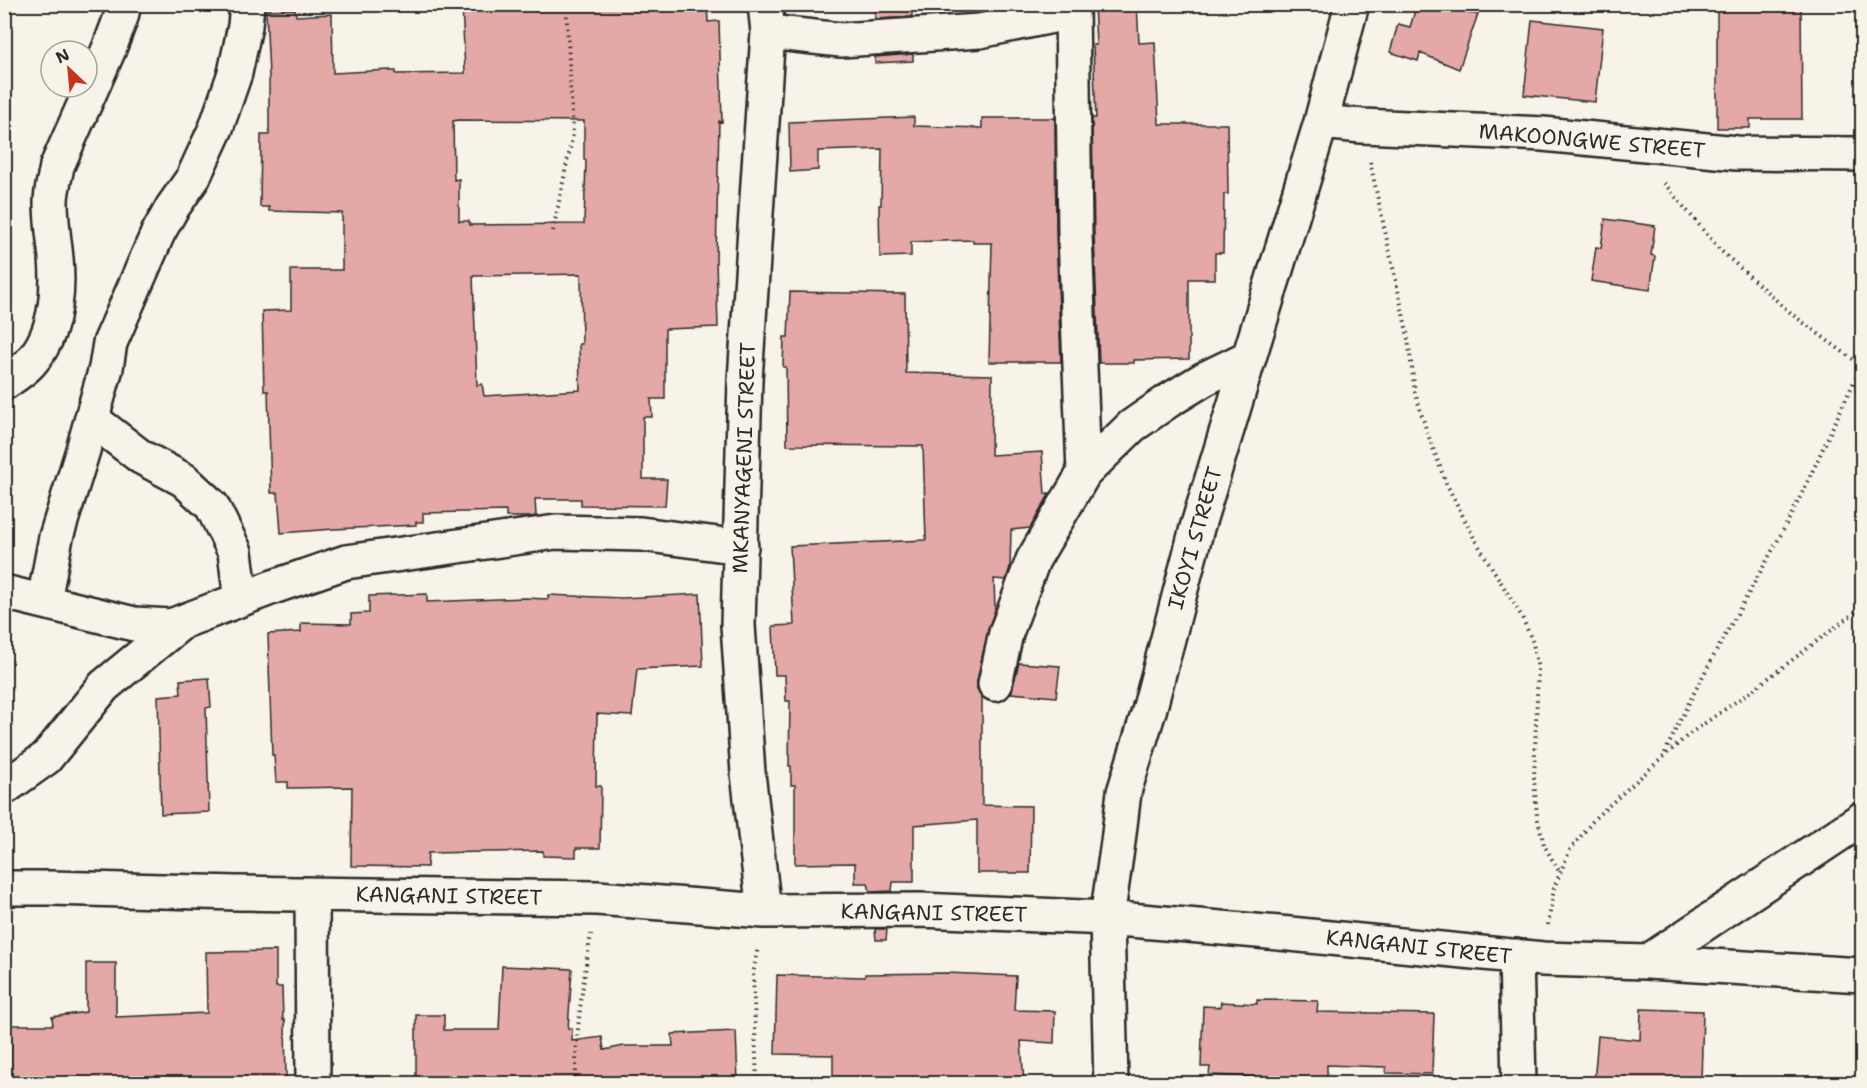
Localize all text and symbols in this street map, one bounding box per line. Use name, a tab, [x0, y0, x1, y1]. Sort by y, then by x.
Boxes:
north arrow	[39, 39, 99, 99]
text: N	[52, 44, 73, 68]
street label: MAKOONGWE STREET	[1478, 117, 1706, 165]
street label: MKANYAGENI STREET	[726, 342, 762, 574]
street label: IKOYI STREET	[1161, 463, 1229, 613]
street label: KANGANI STREET	[355, 880, 543, 912]
street label: KANGANI STREET	[840, 897, 1028, 929]
street label: KANGANI STREET	[1325, 923, 1513, 971]

